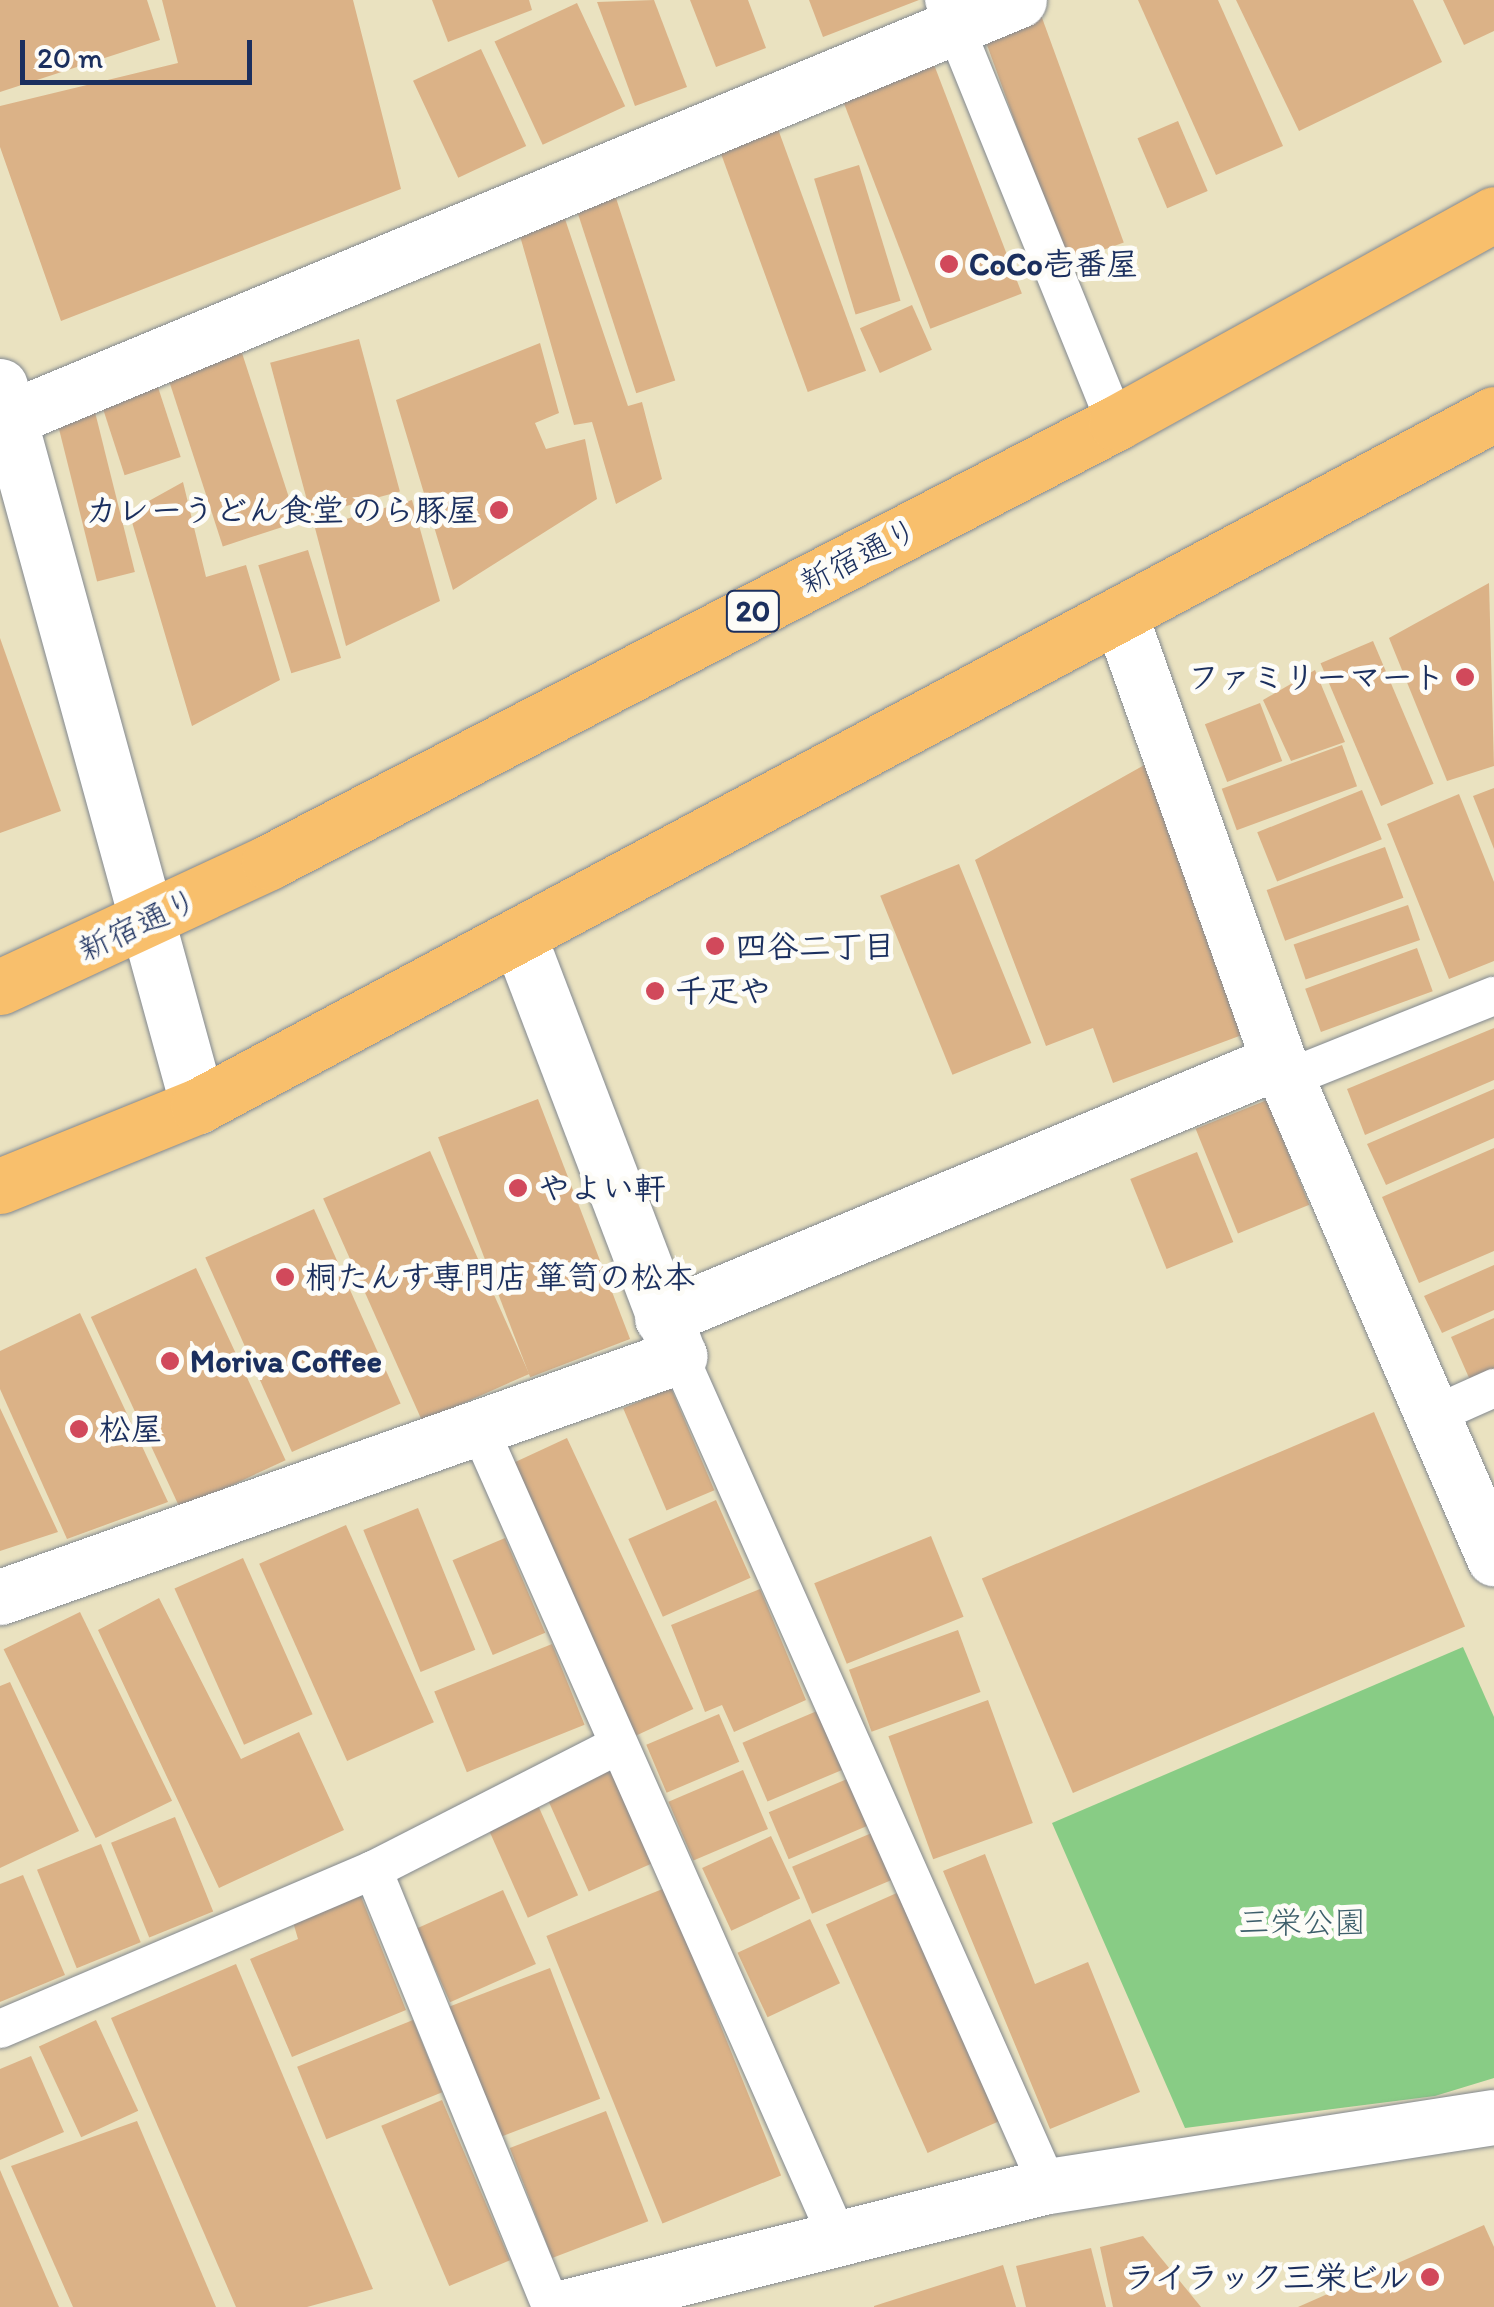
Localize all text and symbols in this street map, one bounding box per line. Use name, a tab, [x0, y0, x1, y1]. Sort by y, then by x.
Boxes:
scale bar	[25, 20, 258, 82]
text: 20 m	[37, 39, 103, 76]
place label: CoCo壱番屋	[969, 245, 1139, 283]
marker: CoCo壱番屋	[938, 253, 960, 275]
place label: カレーうどん食堂 のら豚屋	[87, 491, 479, 529]
marker: カレーうどん食堂 のら豚屋	[488, 499, 510, 521]
street label: 新宿通り	[793, 510, 925, 602]
road number: 20	[726, 586, 780, 636]
place label: ファミリーマート	[1189, 658, 1445, 696]
marker: ファミリーマート	[1454, 666, 1476, 688]
street label: 新宿通り	[72, 881, 204, 969]
place label: 四谷二丁目	[735, 927, 895, 965]
marker: 四谷二丁目	[704, 935, 726, 957]
place label: 千疋や	[675, 972, 771, 1010]
marker: 千疋や	[644, 980, 666, 1002]
place label: やよい軒	[538, 1169, 666, 1207]
marker: やよい軒	[507, 1177, 529, 1199]
place label: 桐たんす専門店 箪笥の松本	[305, 1258, 696, 1296]
marker: 桐たんす専門店 箪笥の松本	[274, 1266, 296, 1288]
place label: Moriva Coffee	[190, 1342, 382, 1380]
marker: Moriva Coffee	[159, 1350, 181, 1372]
place label: 松屋	[99, 1410, 163, 1448]
marker: 松屋	[68, 1418, 90, 1440]
park label: 三栄公園	[1238, 1903, 1366, 1941]
place label: ライラック三栄ビル	[1122, 2258, 1410, 2296]
marker: ライラック三栄ビル	[1419, 2266, 1441, 2288]

